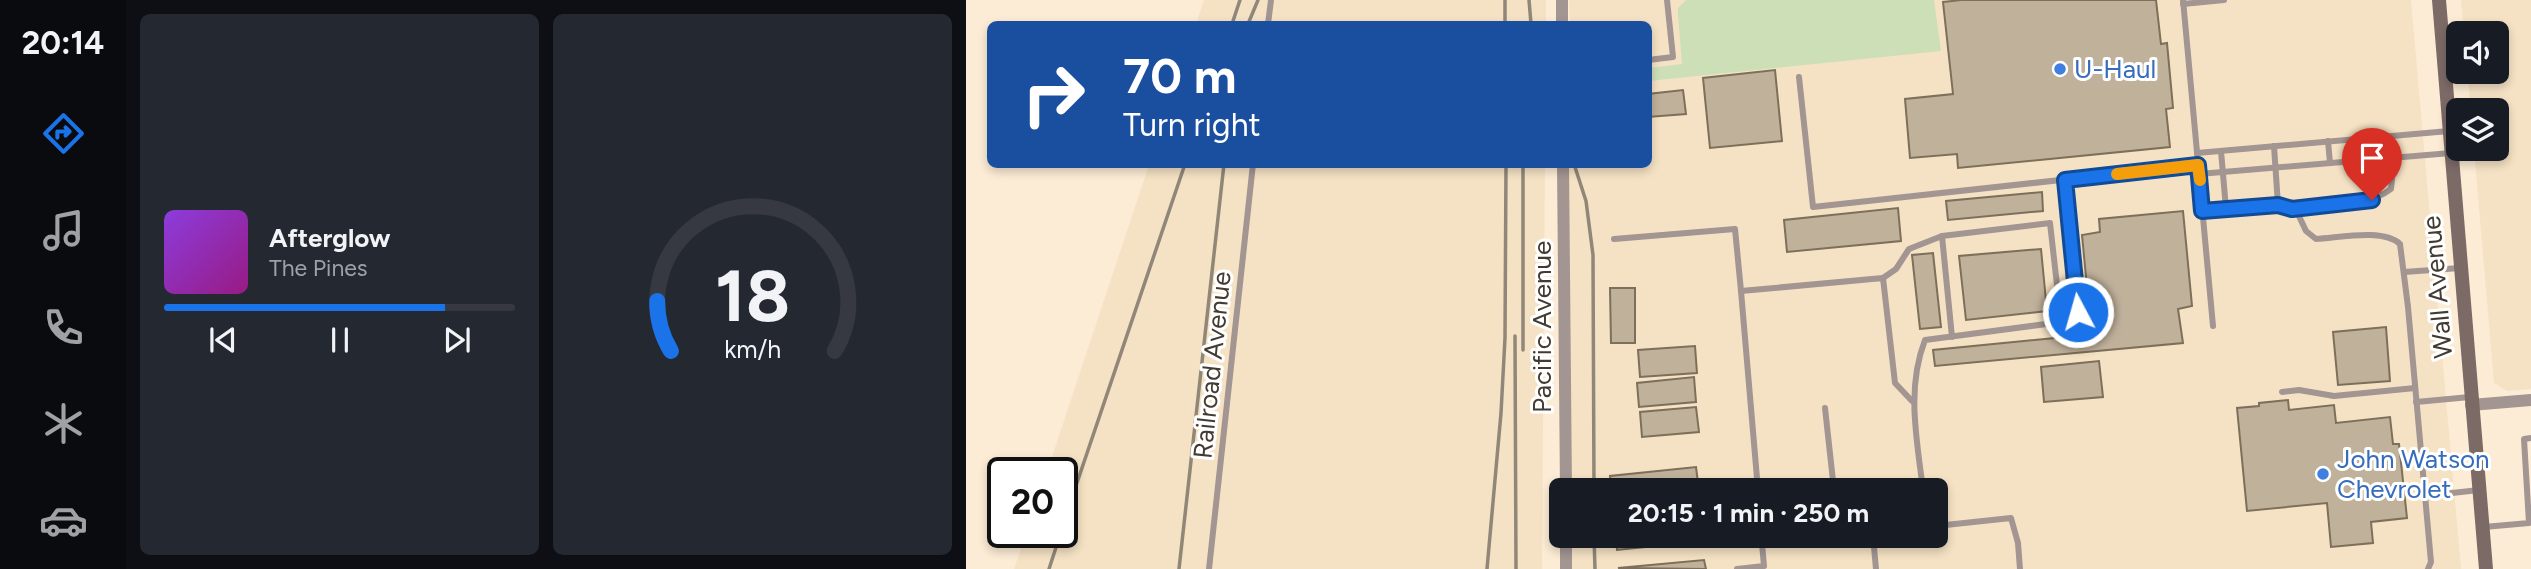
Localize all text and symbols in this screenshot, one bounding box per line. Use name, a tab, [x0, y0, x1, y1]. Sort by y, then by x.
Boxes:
map controls	[2446, 21, 2509, 161]
button: sound	[2446, 21, 2509, 84]
text: 20:14	[22, 24, 104, 62]
text: 70 m	[1123, 46, 1236, 105]
icon: right	[1008, 49, 1099, 140]
place label: U-Haul	[2074, 53, 2156, 85]
marker: U-Haul	[2052, 61, 2068, 77]
button: layers	[2446, 98, 2509, 161]
text: Turn right	[1123, 106, 1261, 144]
icon: directions	[39, 109, 88, 158]
pin	[2342, 128, 2402, 200]
icon: arrive	[2353, 139, 2391, 177]
icon: music	[39, 206, 88, 255]
street label: Wall Avenue	[2415, 214, 2459, 360]
text: Afterglow	[269, 222, 391, 254]
street label: Pacific Avenue	[1526, 241, 1558, 413]
text: 18	[715, 252, 790, 339]
text: The Pines	[269, 254, 368, 282]
street label: Railroad Avenue	[1186, 270, 1238, 460]
position arrow	[2041, 275, 2115, 349]
icon: phone	[39, 303, 88, 352]
icon: previous	[204, 321, 242, 359]
icon: pause	[321, 321, 359, 359]
icon: next	[438, 321, 476, 359]
text: km/h	[724, 333, 781, 363]
icon: climate	[39, 399, 88, 448]
place label: John Watson Chevrolet	[2337, 443, 2490, 505]
speed limit sign: 20	[987, 457, 1078, 548]
marker: John Watson Chevrolet	[2315, 466, 2331, 482]
icon: car	[39, 496, 88, 545]
text: 20:15 · 1 min · 250 m	[1628, 497, 1869, 529]

